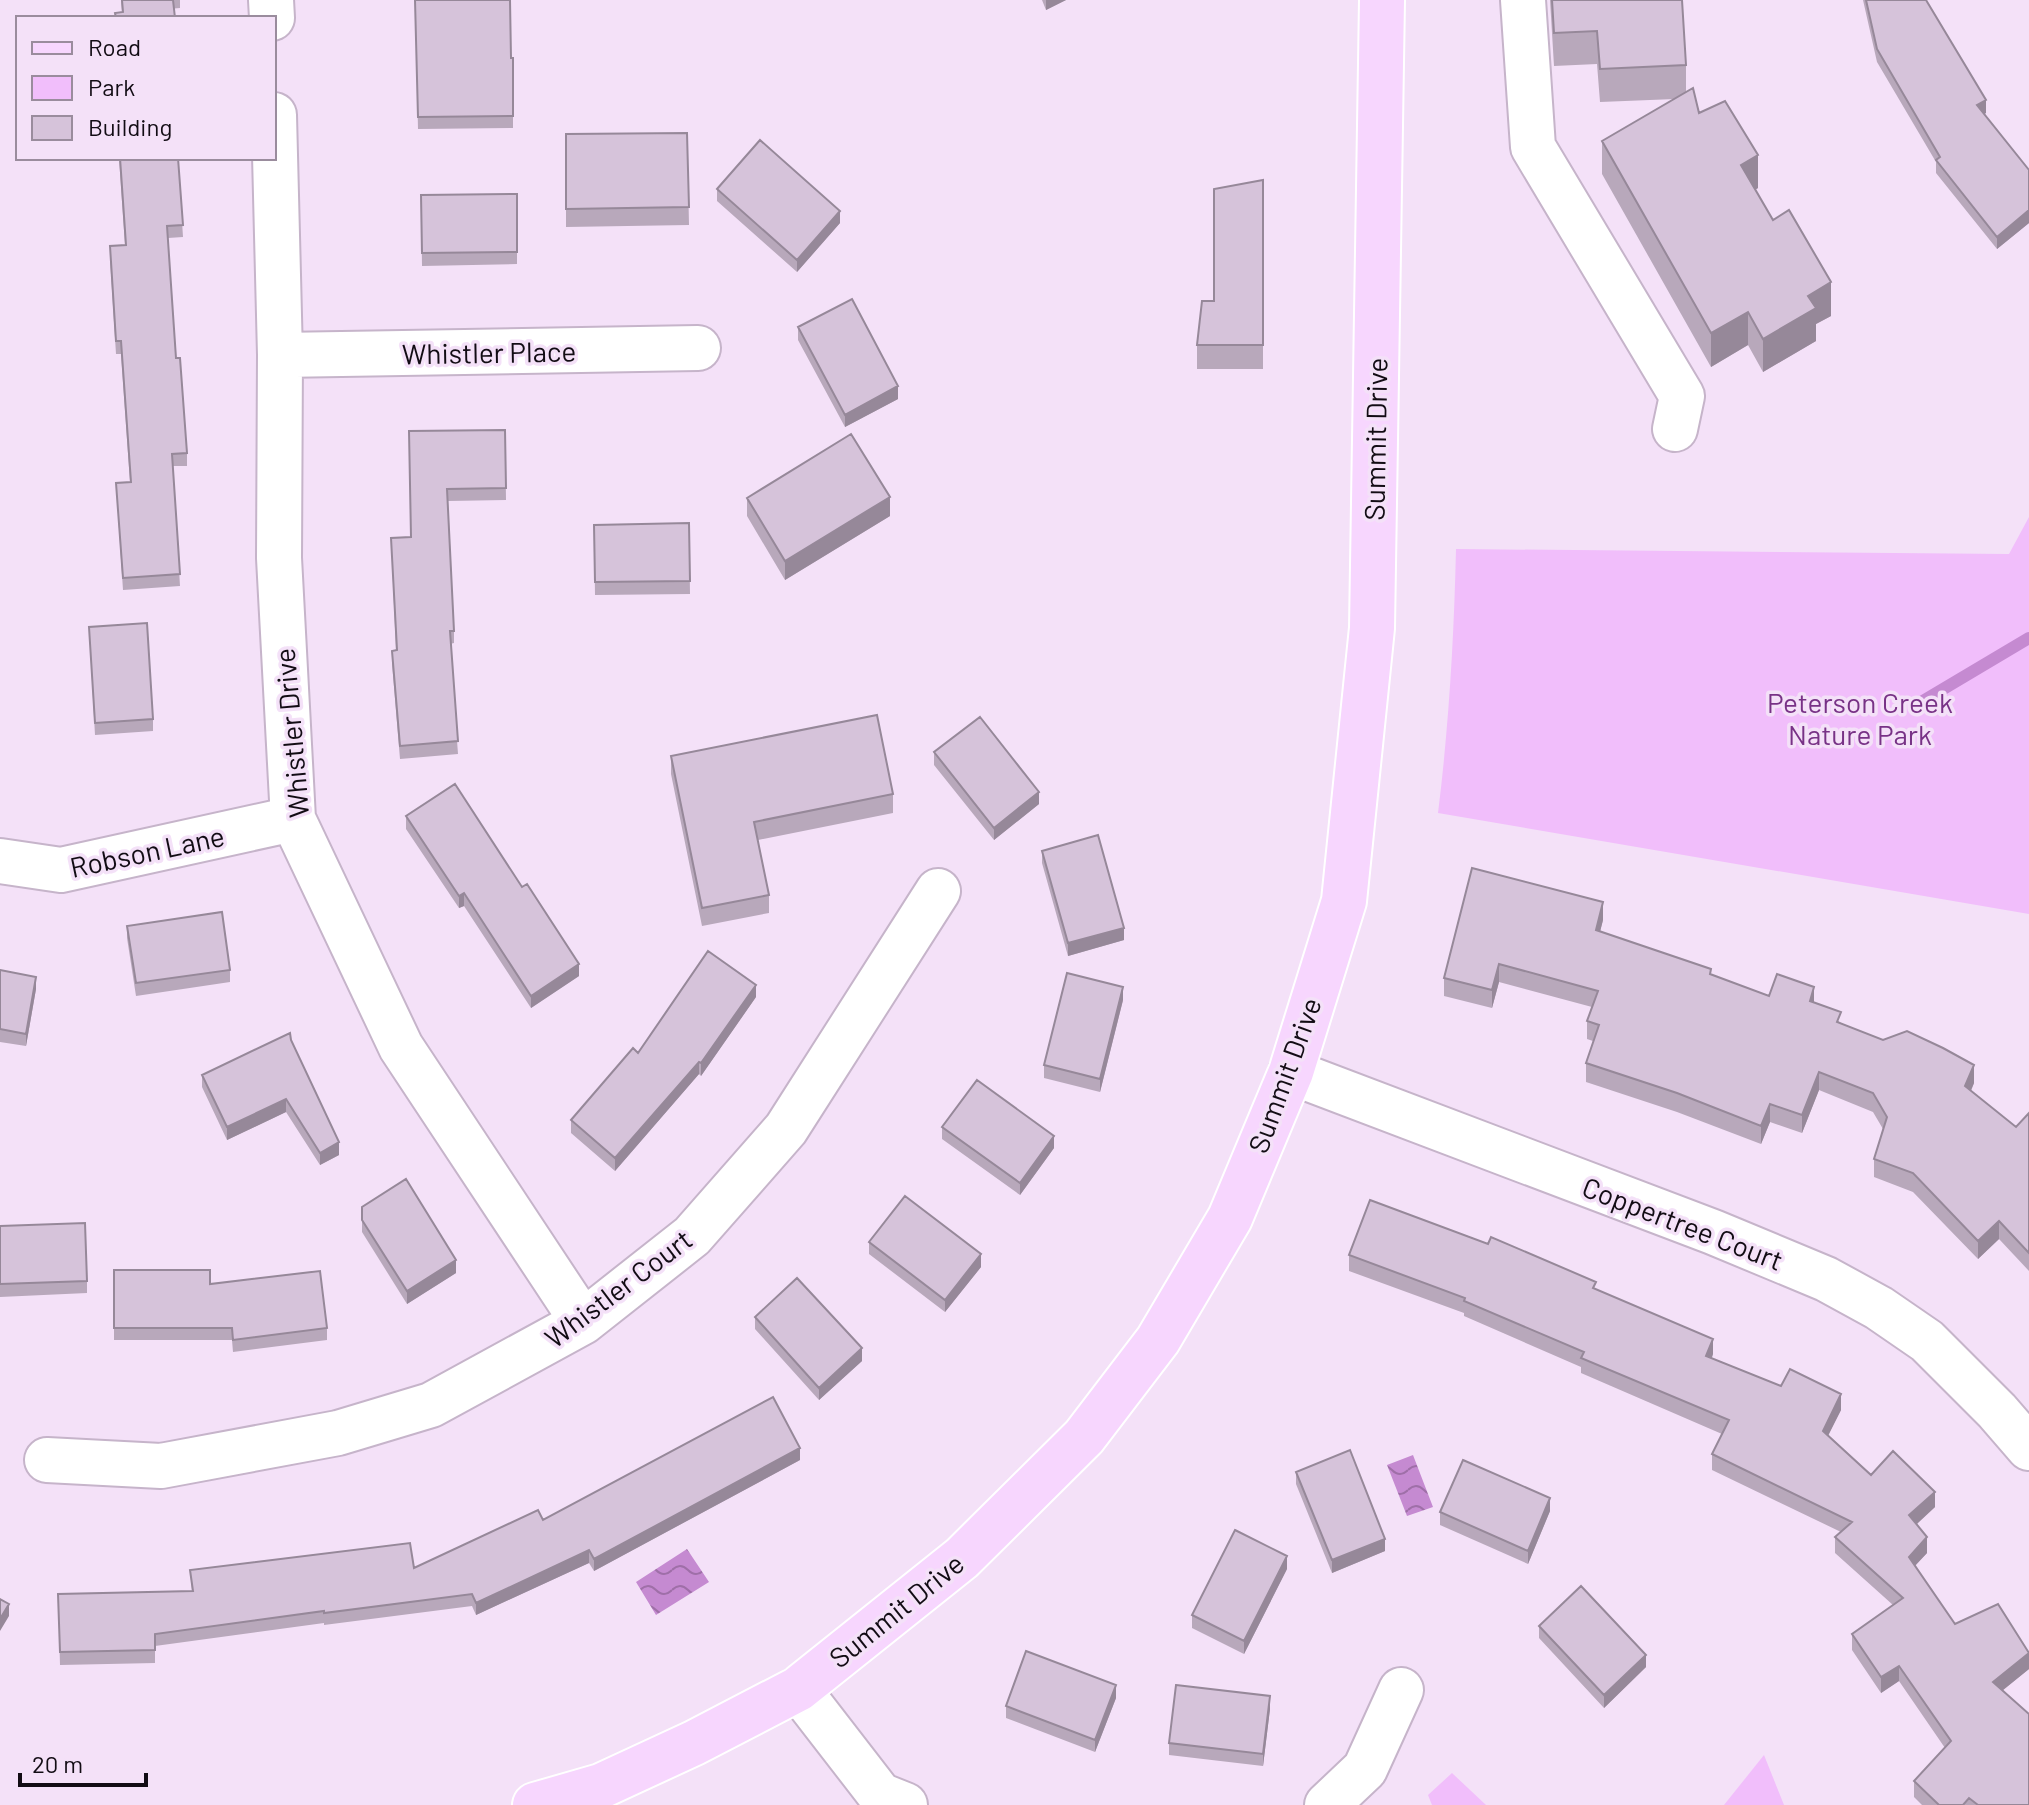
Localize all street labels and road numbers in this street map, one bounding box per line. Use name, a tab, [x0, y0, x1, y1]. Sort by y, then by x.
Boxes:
street label: Whistler Place	[402, 333, 576, 371]
street label: Summit Drive	[1357, 357, 1393, 521]
street label: Whistler Drive	[267, 647, 315, 819]
street label: Robson Lane	[67, 818, 227, 884]
street label: Summit Drive	[1240, 993, 1328, 1157]
street label: Coppertree Court	[1578, 1169, 1788, 1277]
street label: Whistler Court	[538, 1222, 698, 1354]
street label: Summit Drive	[822, 1545, 970, 1675]

